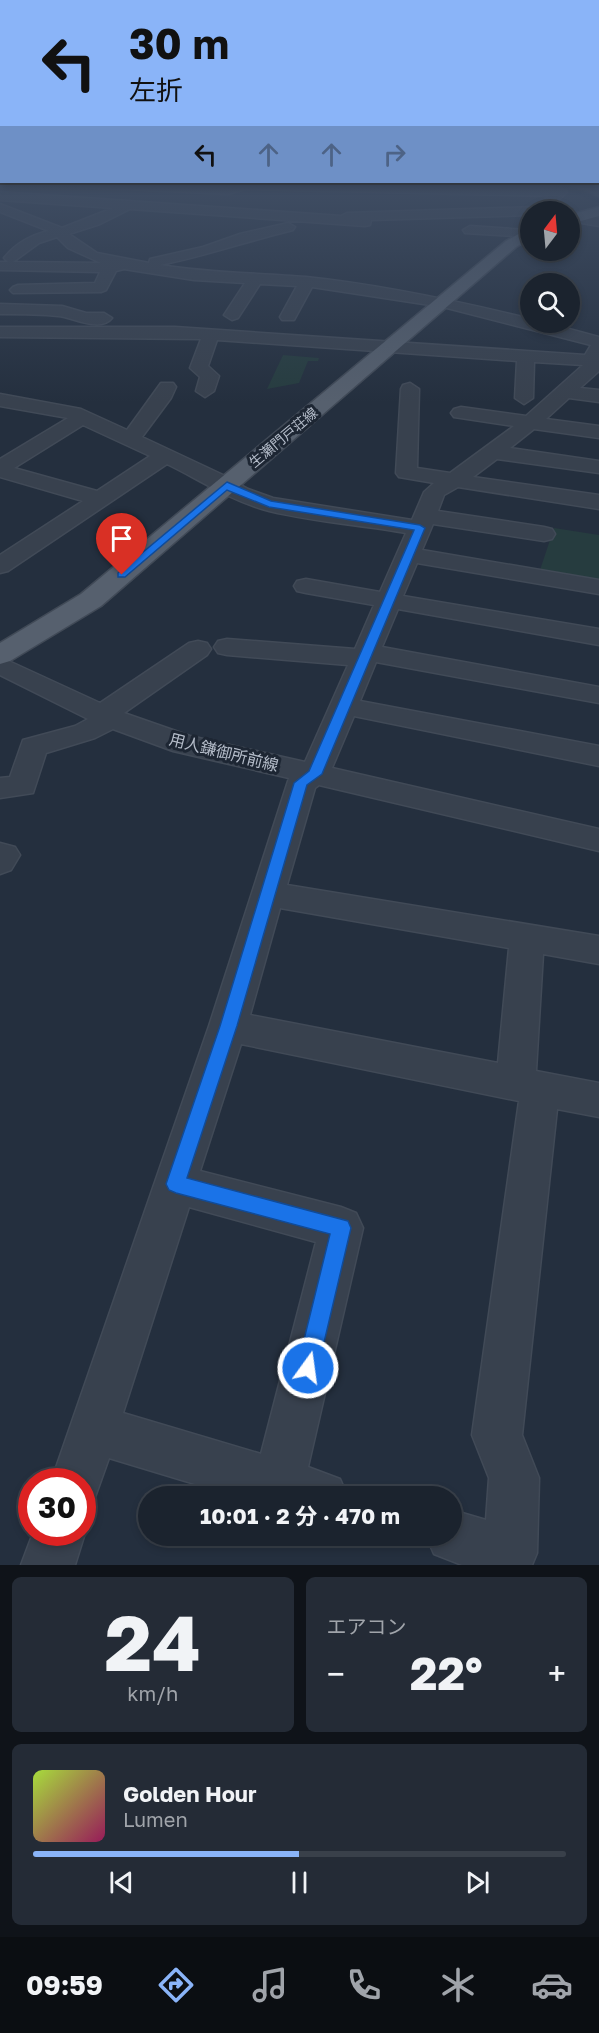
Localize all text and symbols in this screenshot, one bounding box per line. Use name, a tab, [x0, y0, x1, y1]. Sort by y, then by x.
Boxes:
text: 30 m	[129, 18, 229, 68]
icon: left	[30, 24, 108, 102]
text: 左折	[129, 74, 183, 106]
icon: left	[189, 138, 222, 171]
icon: ahead	[252, 138, 285, 171]
icon: ahead	[315, 138, 348, 171]
icon: right	[378, 138, 411, 171]
north arrow	[520, 201, 580, 261]
map controls	[520, 201, 580, 333]
button: search	[520, 273, 580, 333]
street label: 生瀬門戸荘線	[245, 403, 321, 471]
pin	[96, 513, 147, 575]
icon: arrive	[105, 522, 138, 555]
street label: 用人鎌御所前線	[167, 729, 281, 775]
position arrow	[276, 1336, 340, 1400]
speed limit sign: 30	[18, 1468, 96, 1546]
text: 10:01 · 2 分 · 470 m	[200, 1502, 400, 1529]
text: 24	[105, 1595, 201, 1688]
text: エアコン	[327, 1614, 407, 1638]
text: 22°	[410, 1646, 482, 1700]
text: −	[327, 1654, 345, 1693]
text: +	[548, 1654, 566, 1693]
text: km/h	[127, 1681, 178, 1705]
text: Golden Hour	[123, 1780, 257, 1807]
text: Lumen	[123, 1807, 188, 1831]
icon: previous	[105, 1866, 138, 1899]
icon: pause	[283, 1866, 316, 1899]
icon: next	[461, 1866, 494, 1899]
icon: directions	[155, 1964, 197, 2006]
icon: music	[249, 1964, 291, 2006]
icon: phone	[343, 1964, 385, 2006]
icon: climate	[437, 1964, 479, 2006]
icon: car	[531, 1964, 573, 2006]
text: 09:59	[26, 1969, 103, 2001]

